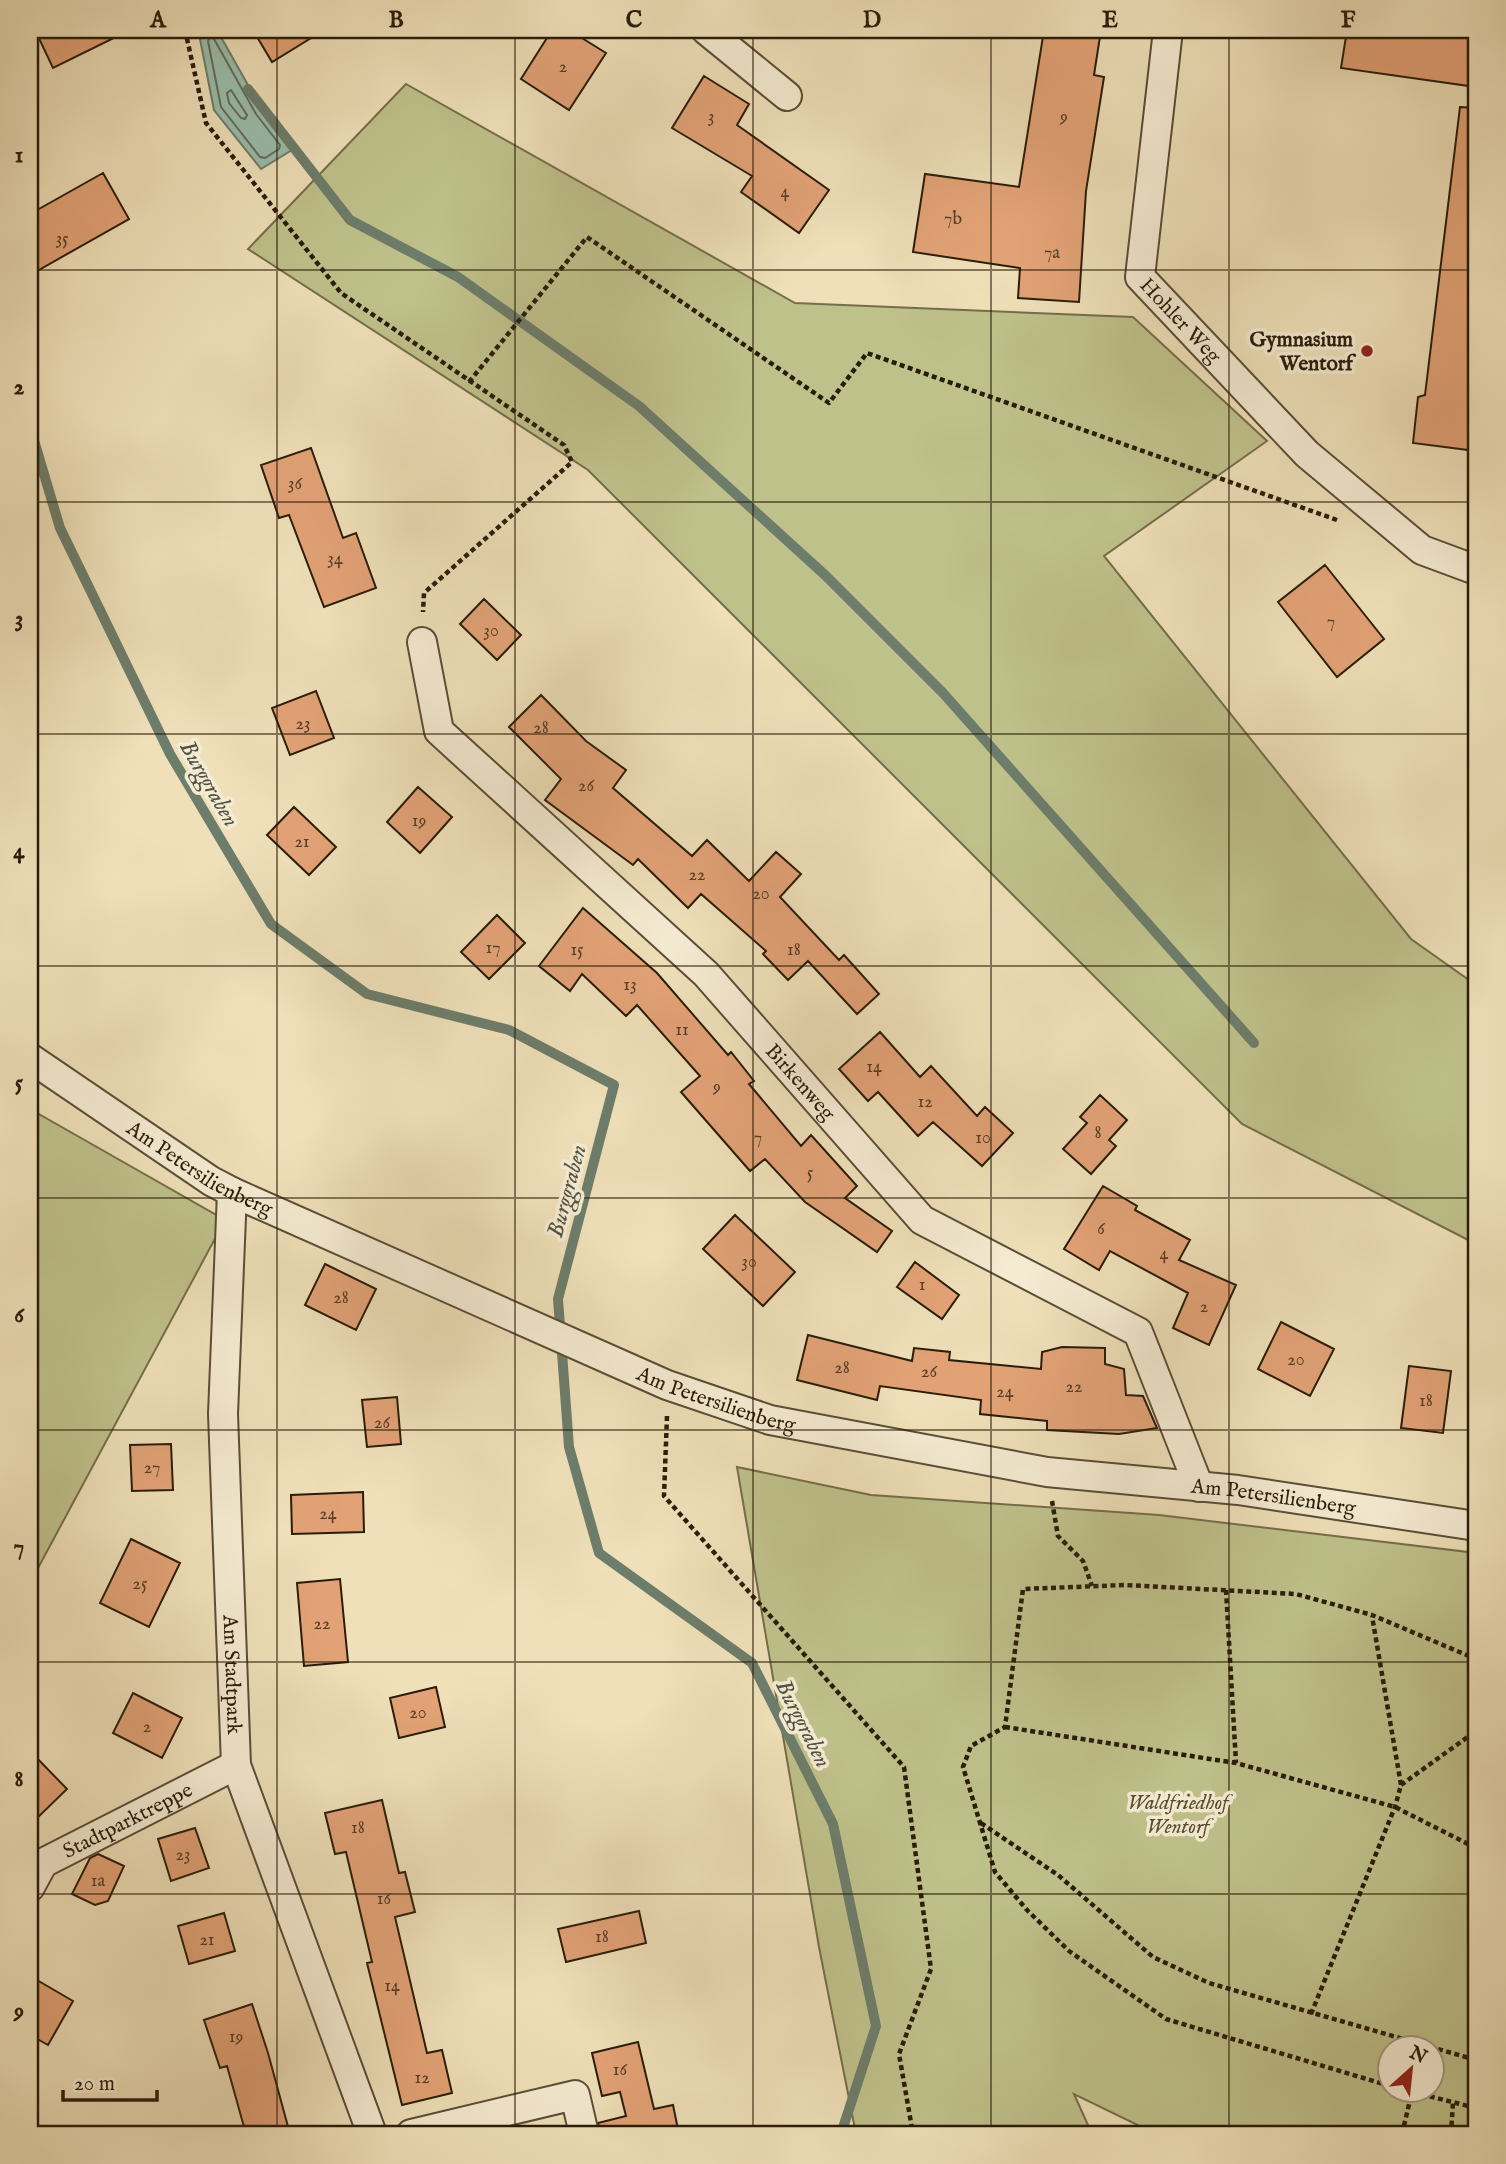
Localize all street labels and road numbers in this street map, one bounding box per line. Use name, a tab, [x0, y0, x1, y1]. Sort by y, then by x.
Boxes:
street label: Hohler Weg	[1133, 273, 1227, 370]
street label: Birkenweg	[758, 1039, 841, 1127]
street label: Am Petersilienberg	[120, 1115, 277, 1224]
street label: Am Petersilienberg	[631, 1361, 798, 1440]
street label: Am Petersilienberg	[1189, 1474, 1358, 1523]
street label: Am Stadtpark	[215, 1613, 247, 1736]
street label: Stadtparktreppe	[59, 1777, 198, 1866]

